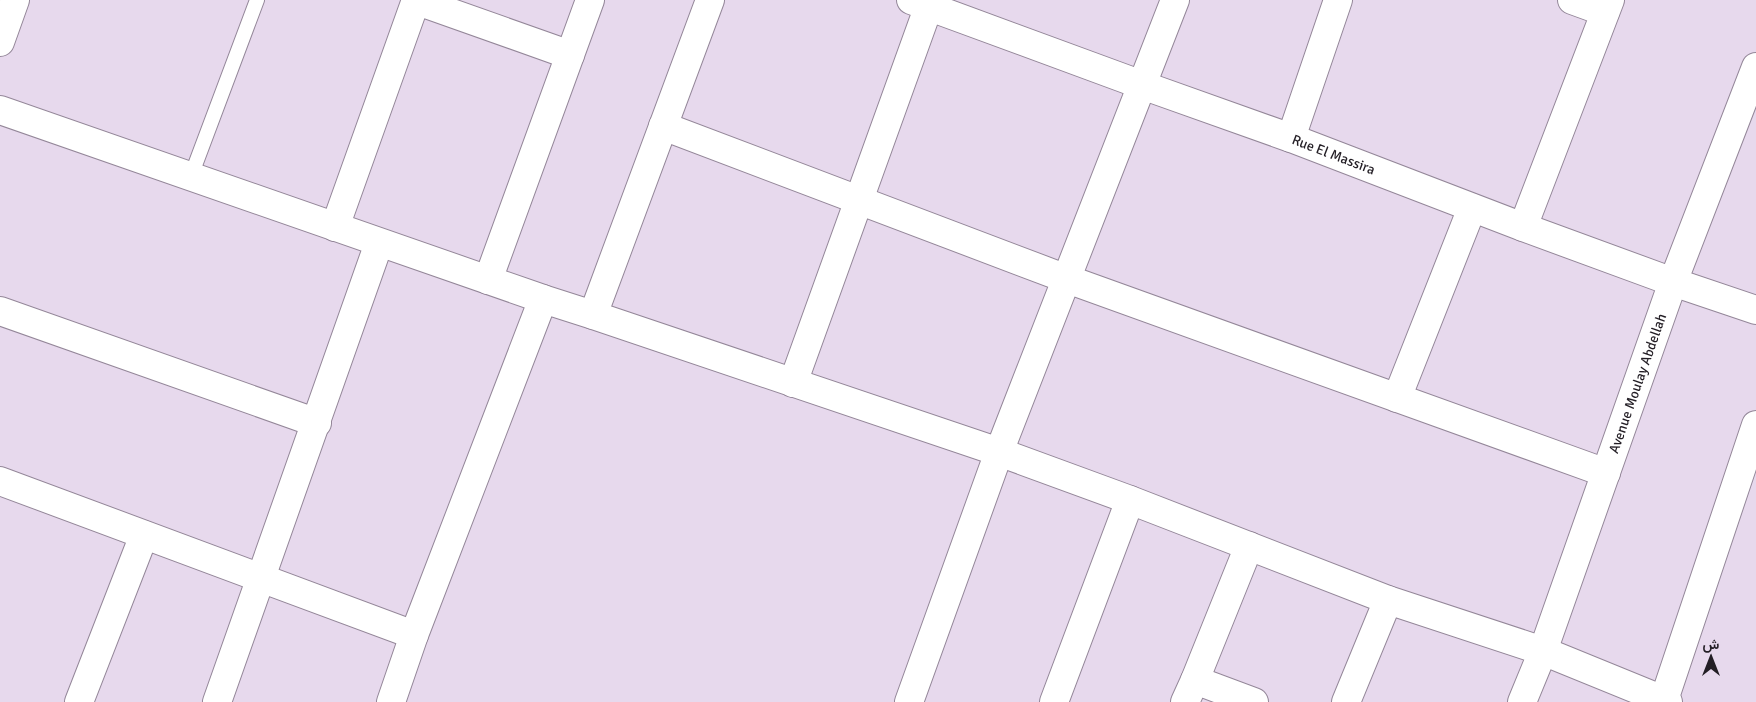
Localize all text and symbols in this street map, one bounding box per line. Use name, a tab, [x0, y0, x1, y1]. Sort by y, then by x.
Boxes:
street label: Rue El Massira	[1290, 131, 1377, 178]
street label: Avenue Moulay Abdellah	[1605, 311, 1670, 456]
north arrow	[1686, 632, 1736, 682]
text: ش	[1703, 636, 1720, 653]

